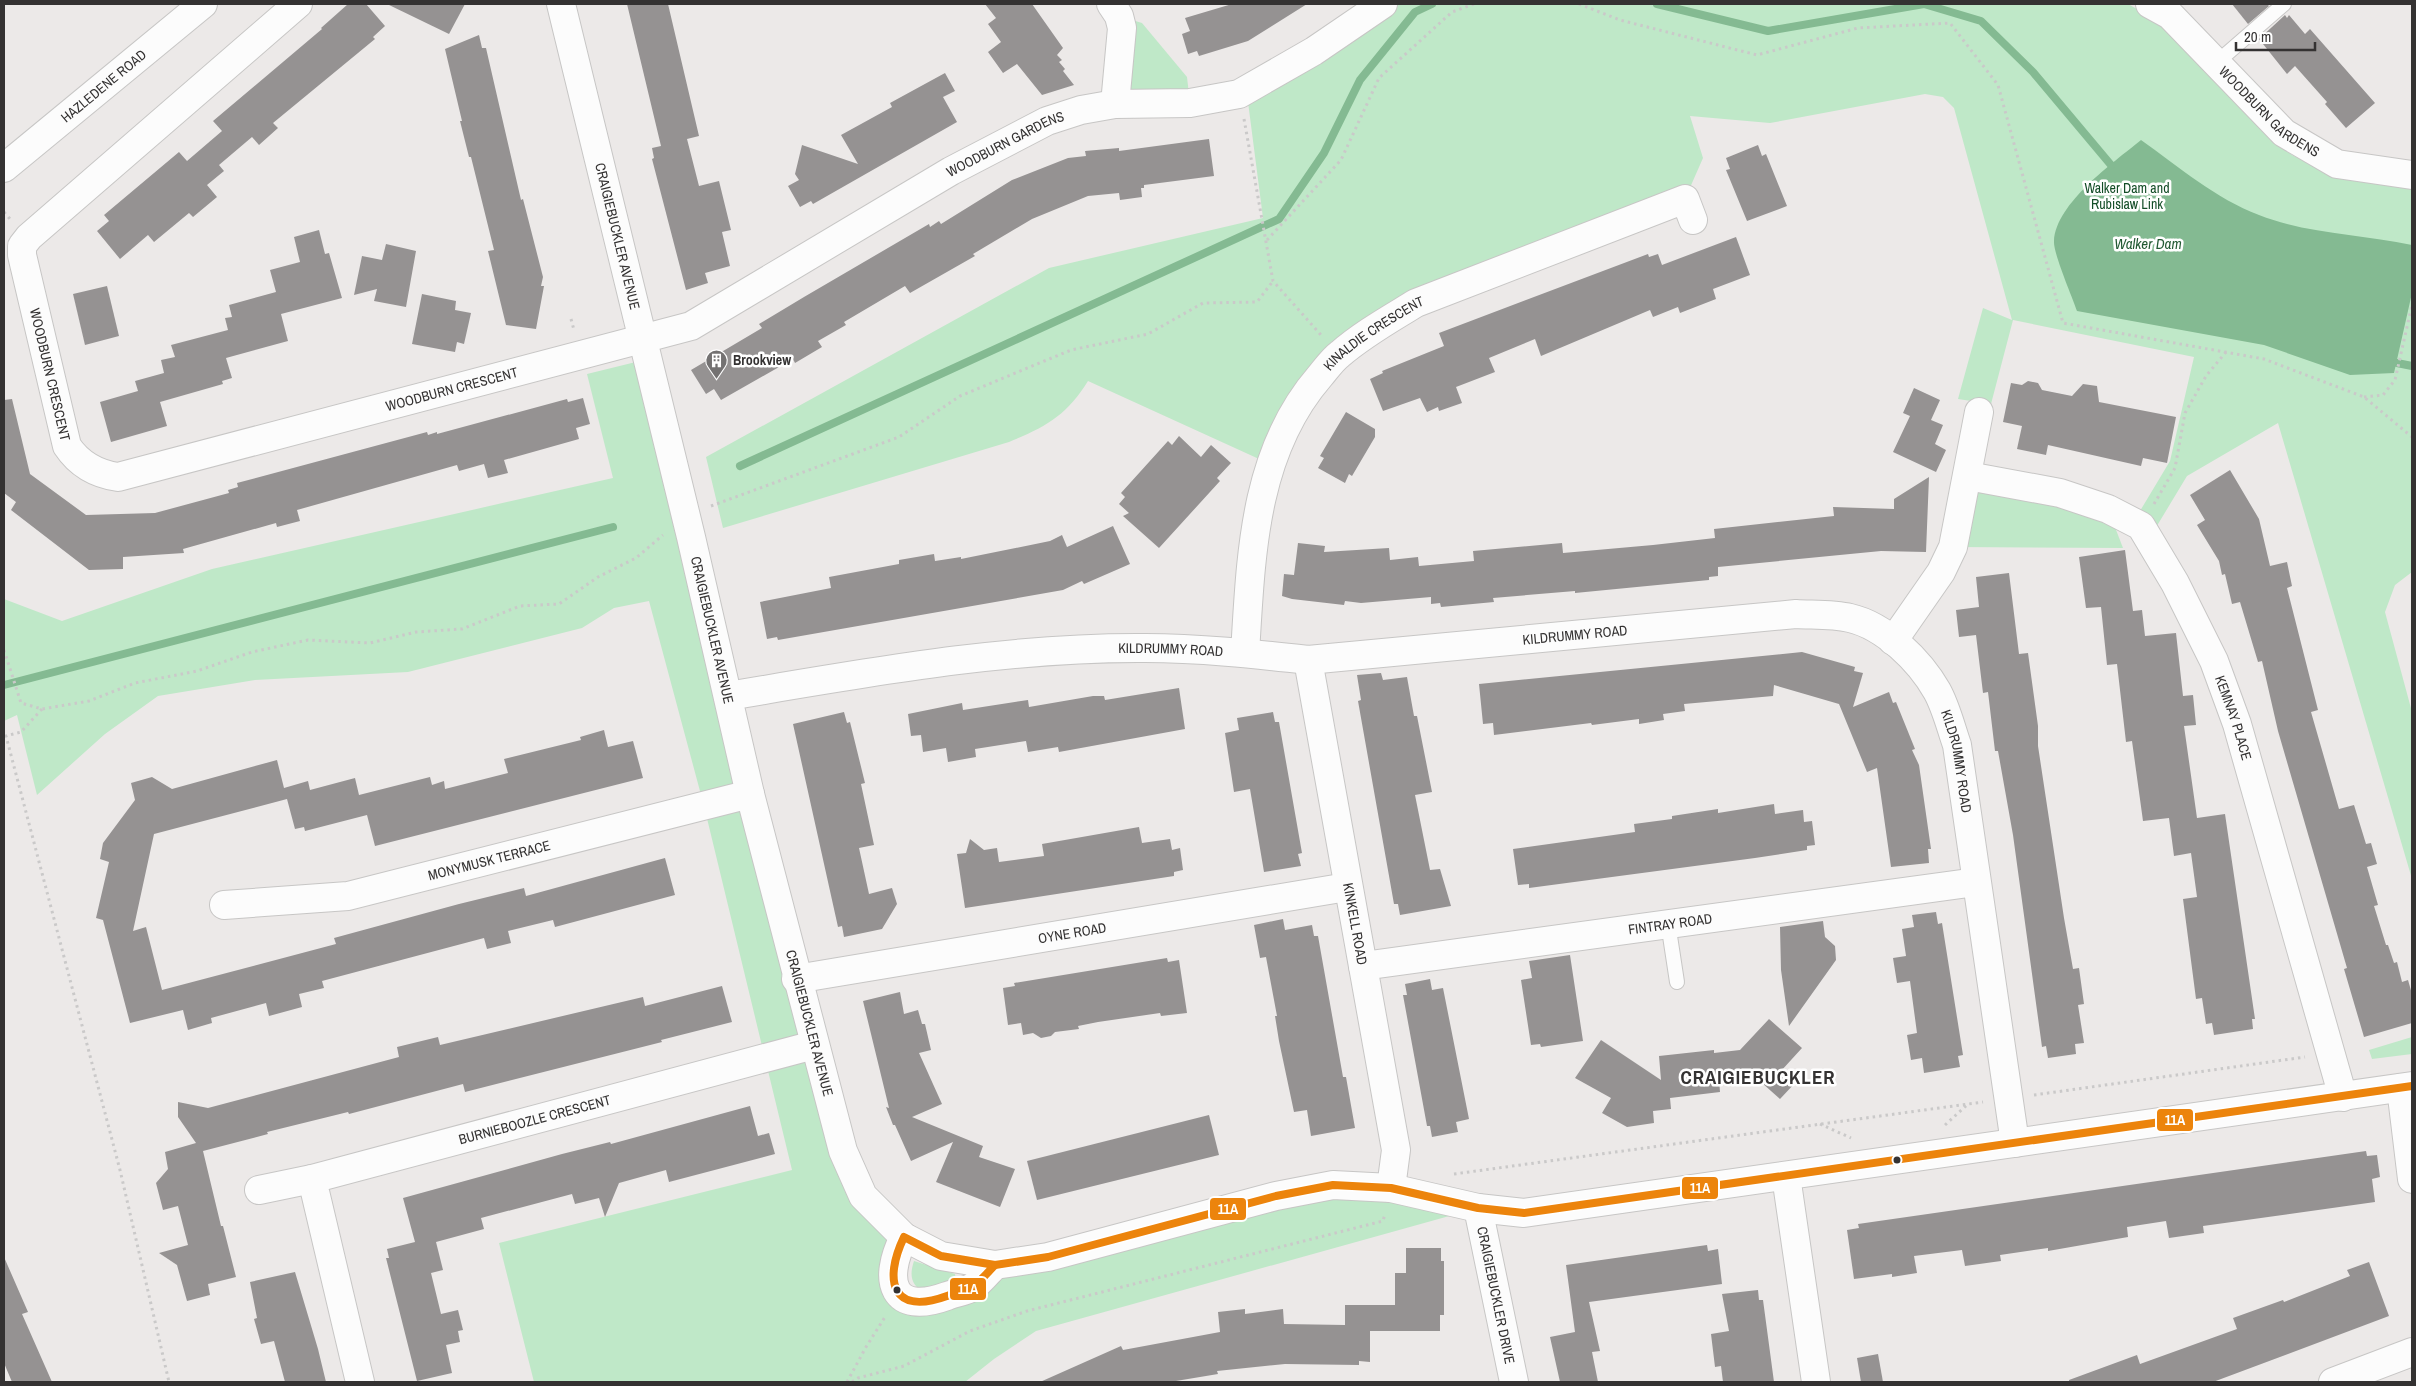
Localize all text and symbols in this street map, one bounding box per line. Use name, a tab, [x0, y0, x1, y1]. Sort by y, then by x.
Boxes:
scale bar	[2236, 20, 2315, 52]
text: 20 m	[2244, 26, 2271, 47]
street label: HAZLEDENE ROAD	[57, 46, 150, 126]
street label: WOODBURN GARDENS	[2215, 62, 2323, 161]
street label: WOODBURN GARDENS	[943, 107, 1067, 181]
street label: CRAIGIEBUCKLER AVENUE	[591, 161, 644, 311]
park label: Walker Dam and Rubislaw Link	[2084, 179, 2170, 213]
water label: Walker Dam	[2114, 233, 2182, 254]
street label: KINALDIE CRESCENT	[1319, 292, 1426, 374]
street label: WOODBURN CRESCENT	[26, 306, 74, 443]
building icon: Brookview	[705, 348, 729, 379]
place label: Brookview	[733, 351, 791, 369]
street label: WOODBURN CRESCENT	[384, 363, 520, 415]
street label: CRAIGIEBUCKLER AVENUE	[687, 555, 738, 705]
street label: KILDRUMMY ROAD	[1522, 621, 1628, 649]
street label: KILDRUMMY ROAD	[1118, 639, 1224, 660]
street label: KEMNAY PLACE	[2211, 673, 2256, 762]
street label: KILDRUMMY ROAD	[1937, 707, 1976, 814]
street label: MONYMUSK TERRACE	[426, 836, 552, 884]
street label: KINKELL ROAD	[1339, 881, 1372, 966]
street label: FINTRAY ROAD	[1627, 909, 1713, 939]
street label: OYNE ROAD	[1037, 918, 1108, 947]
street label: CRAIGIEBUCKLER AVENUE	[782, 948, 837, 1098]
district label: CRAIGIEBUCKLER	[1680, 1064, 1836, 1090]
street label: BURNIEBOOZLE CRESCENT	[457, 1091, 613, 1148]
line badge: 11A	[2156, 1108, 2194, 1132]
text: 11A	[2165, 1111, 2186, 1129]
unlabelled marker	[1892, 1155, 1902, 1165]
line badge: 11A	[1681, 1176, 1719, 1200]
text: 11A	[1690, 1179, 1711, 1197]
line badge: 11A	[1209, 1197, 1247, 1221]
text: 11A	[1218, 1200, 1239, 1218]
street label: CRAIGIEBUCKLER DRIVE	[1473, 1225, 1519, 1365]
line badge: 11A	[949, 1277, 987, 1301]
text: 11A	[958, 1280, 979, 1298]
unlabelled marker	[892, 1285, 902, 1295]

